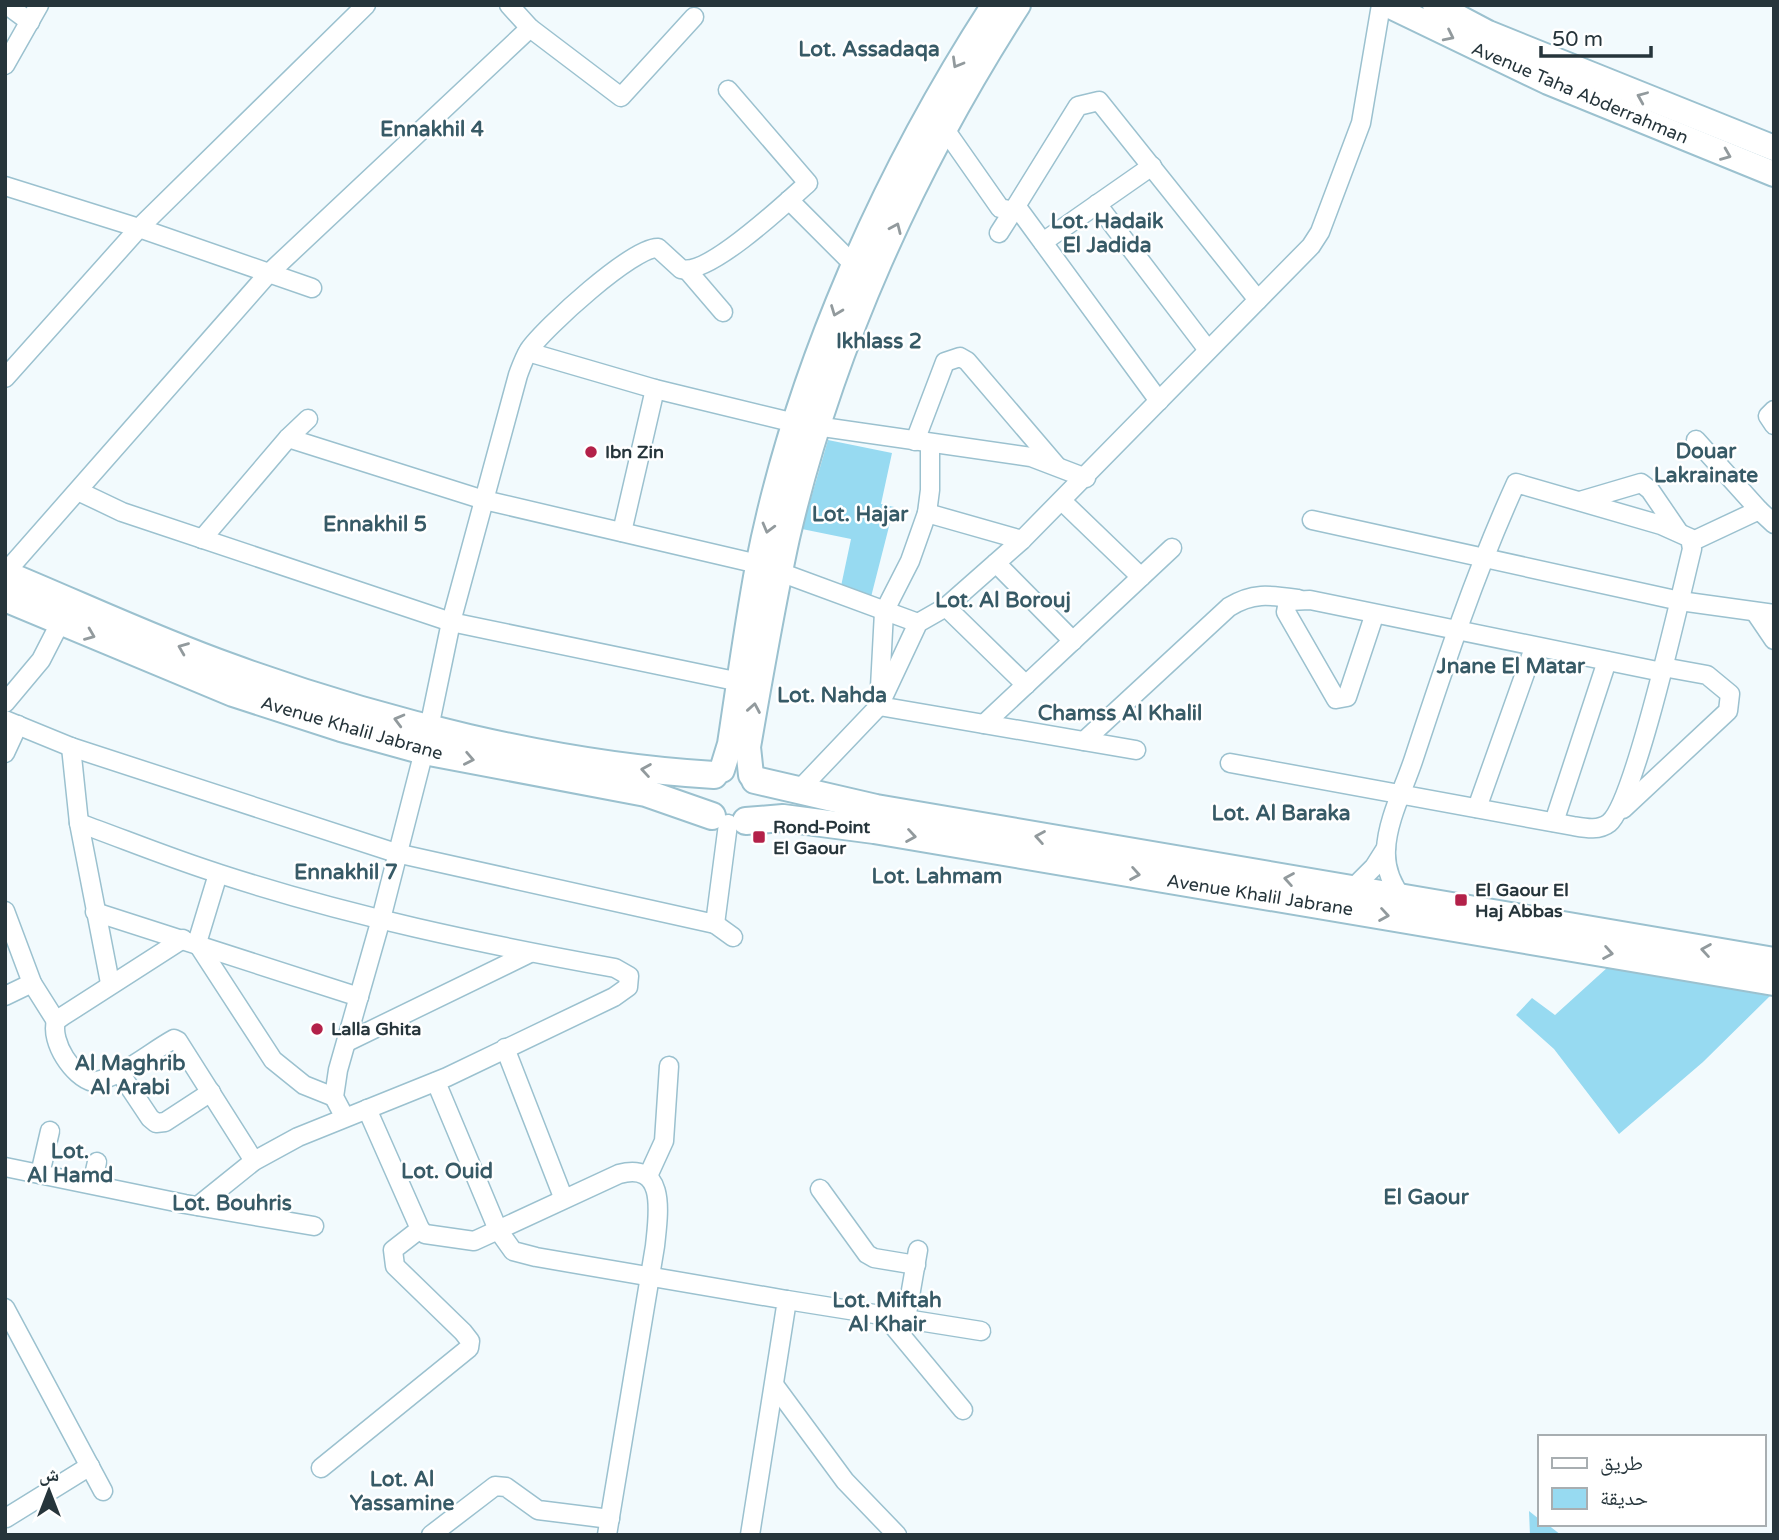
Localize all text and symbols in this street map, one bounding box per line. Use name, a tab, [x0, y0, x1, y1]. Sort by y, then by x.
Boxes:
scale bar	[1541, 14, 1651, 58]
one-way arrow	[1442, 27, 1454, 41]
text: 50 m	[1552, 27, 1603, 52]
district label: Lot. Assadaqa	[798, 37, 940, 62]
street label: Avenue Taha Abderrahman	[1468, 37, 1692, 149]
one-way arrow	[953, 55, 966, 68]
one-way arrow	[1636, 91, 1648, 105]
district label: Ennakhil 4	[380, 117, 484, 142]
one-way arrow	[1719, 146, 1731, 160]
district label: Lot. Hadaik El Jadida	[1050, 209, 1164, 258]
one-way arrow	[888, 222, 902, 235]
one-way arrow	[831, 305, 845, 317]
district label: Ikhlass 2	[836, 329, 922, 354]
district label: Douar Lakrainate	[1654, 439, 1758, 488]
place label: Ibn Zin	[605, 441, 664, 463]
marker: Ibn Zin	[583, 444, 599, 460]
district label: Lot. Hajar	[812, 502, 909, 527]
district label: Ennakhil 5	[323, 512, 427, 537]
one-way arrow	[762, 522, 776, 534]
district label: Lot. Al Borouj	[935, 588, 1071, 613]
one-way arrow	[84, 626, 96, 640]
one-way arrow	[178, 642, 190, 656]
district label: Jnane El Matar	[1436, 654, 1586, 679]
district label: Lot. Nahda	[777, 683, 887, 708]
street label: Avenue Khalil Jabrane	[258, 691, 446, 765]
district label: Chamss Al Khalil	[1038, 701, 1202, 726]
one-way arrow	[746, 702, 761, 714]
one-way arrow	[393, 714, 405, 728]
one-way arrow	[463, 751, 475, 766]
one-way arrow	[640, 763, 652, 778]
district label: Lot. Al Baraka	[1211, 801, 1351, 826]
place label: Rond-Point El Gaour	[773, 816, 870, 859]
one-way arrow	[905, 828, 917, 843]
marker: Rond-Point El Gaour	[751, 829, 767, 845]
one-way arrow	[1035, 830, 1046, 845]
district label: Ennakhil 7	[294, 860, 398, 885]
district label: Lot. Lahmam	[872, 864, 1002, 889]
one-way arrow	[1129, 866, 1141, 881]
street label: Avenue Khalil Jabrane	[1165, 869, 1355, 921]
one-way arrow	[1283, 872, 1295, 887]
place label: El Gaour El Haj Abbas	[1475, 879, 1569, 922]
marker: El Gaour El Haj Abbas	[1453, 892, 1469, 908]
one-way arrow	[1378, 907, 1390, 922]
one-way arrow	[1701, 943, 1712, 958]
one-way arrow	[1602, 945, 1614, 960]
place label: Lalla Ghita	[331, 1018, 421, 1040]
marker: Lalla Ghita	[309, 1021, 325, 1037]
district label: Al Maghrib Al Arabi	[75, 1051, 185, 1100]
district label: Lot. Al Hamd	[27, 1139, 113, 1188]
district label: Lot. Ouid	[401, 1159, 493, 1184]
district label: El Gaour	[1383, 1185, 1470, 1210]
district label: Lot. Bouhris	[172, 1191, 292, 1216]
district label: Lot. Miftah Al Khair	[832, 1288, 942, 1337]
legend	[1538, 1435, 1765, 1526]
text: طريق	[1600, 1451, 1643, 1476]
north arrow	[14, 1456, 84, 1526]
text: ش	[39, 1464, 59, 1486]
district label: Lot. Al Yassamine	[350, 1467, 454, 1516]
text: حديقة	[1600, 1486, 1648, 1511]

